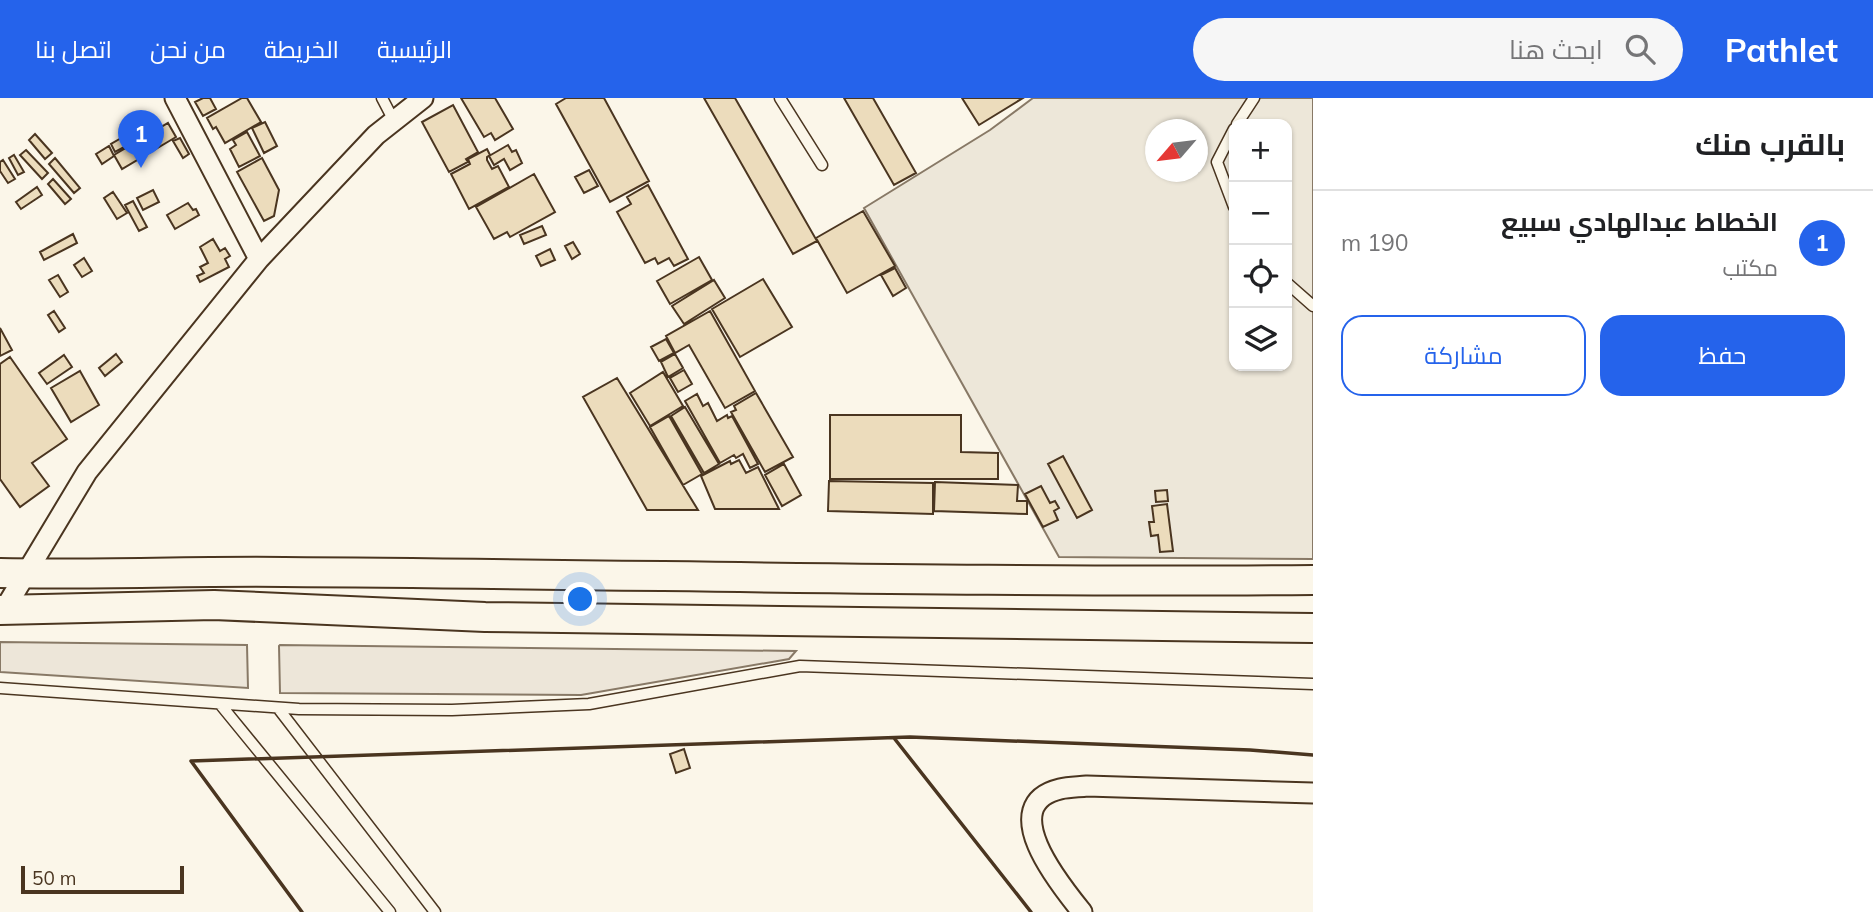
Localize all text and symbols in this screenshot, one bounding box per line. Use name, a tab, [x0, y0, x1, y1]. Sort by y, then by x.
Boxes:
search box	[1193, 18, 1683, 81]
text: Pathlet	[1725, 29, 1838, 70]
icon: search	[1621, 30, 1659, 68]
text: ابحث هنا	[1509, 33, 1603, 66]
text: اتصل بنا	[35, 34, 112, 64]
text: من نحن	[150, 34, 226, 64]
text: الخريطة	[264, 34, 339, 64]
text: الرئيسية	[377, 34, 452, 64]
pin: 1	[118, 110, 164, 168]
north arrow	[1145, 119, 1208, 182]
map controls	[1229, 119, 1292, 371]
button: +	[1229, 119, 1292, 182]
text: بالقرب منك	[1695, 125, 1845, 163]
button: −	[1229, 182, 1292, 245]
text: الخطاط عبدالهادي سبيع	[1501, 205, 1778, 238]
text: 190 m	[1341, 228, 1409, 257]
text: 1	[1815, 228, 1829, 257]
button: locate	[1229, 245, 1292, 308]
text: مكتب	[1723, 253, 1778, 282]
button: layers	[1229, 308, 1292, 371]
button: مشاركة	[1341, 315, 1586, 396]
button: حفظ	[1600, 315, 1845, 396]
your location	[563, 582, 597, 616]
scale bar	[21, 863, 184, 895]
text: 50 m	[32, 866, 76, 890]

